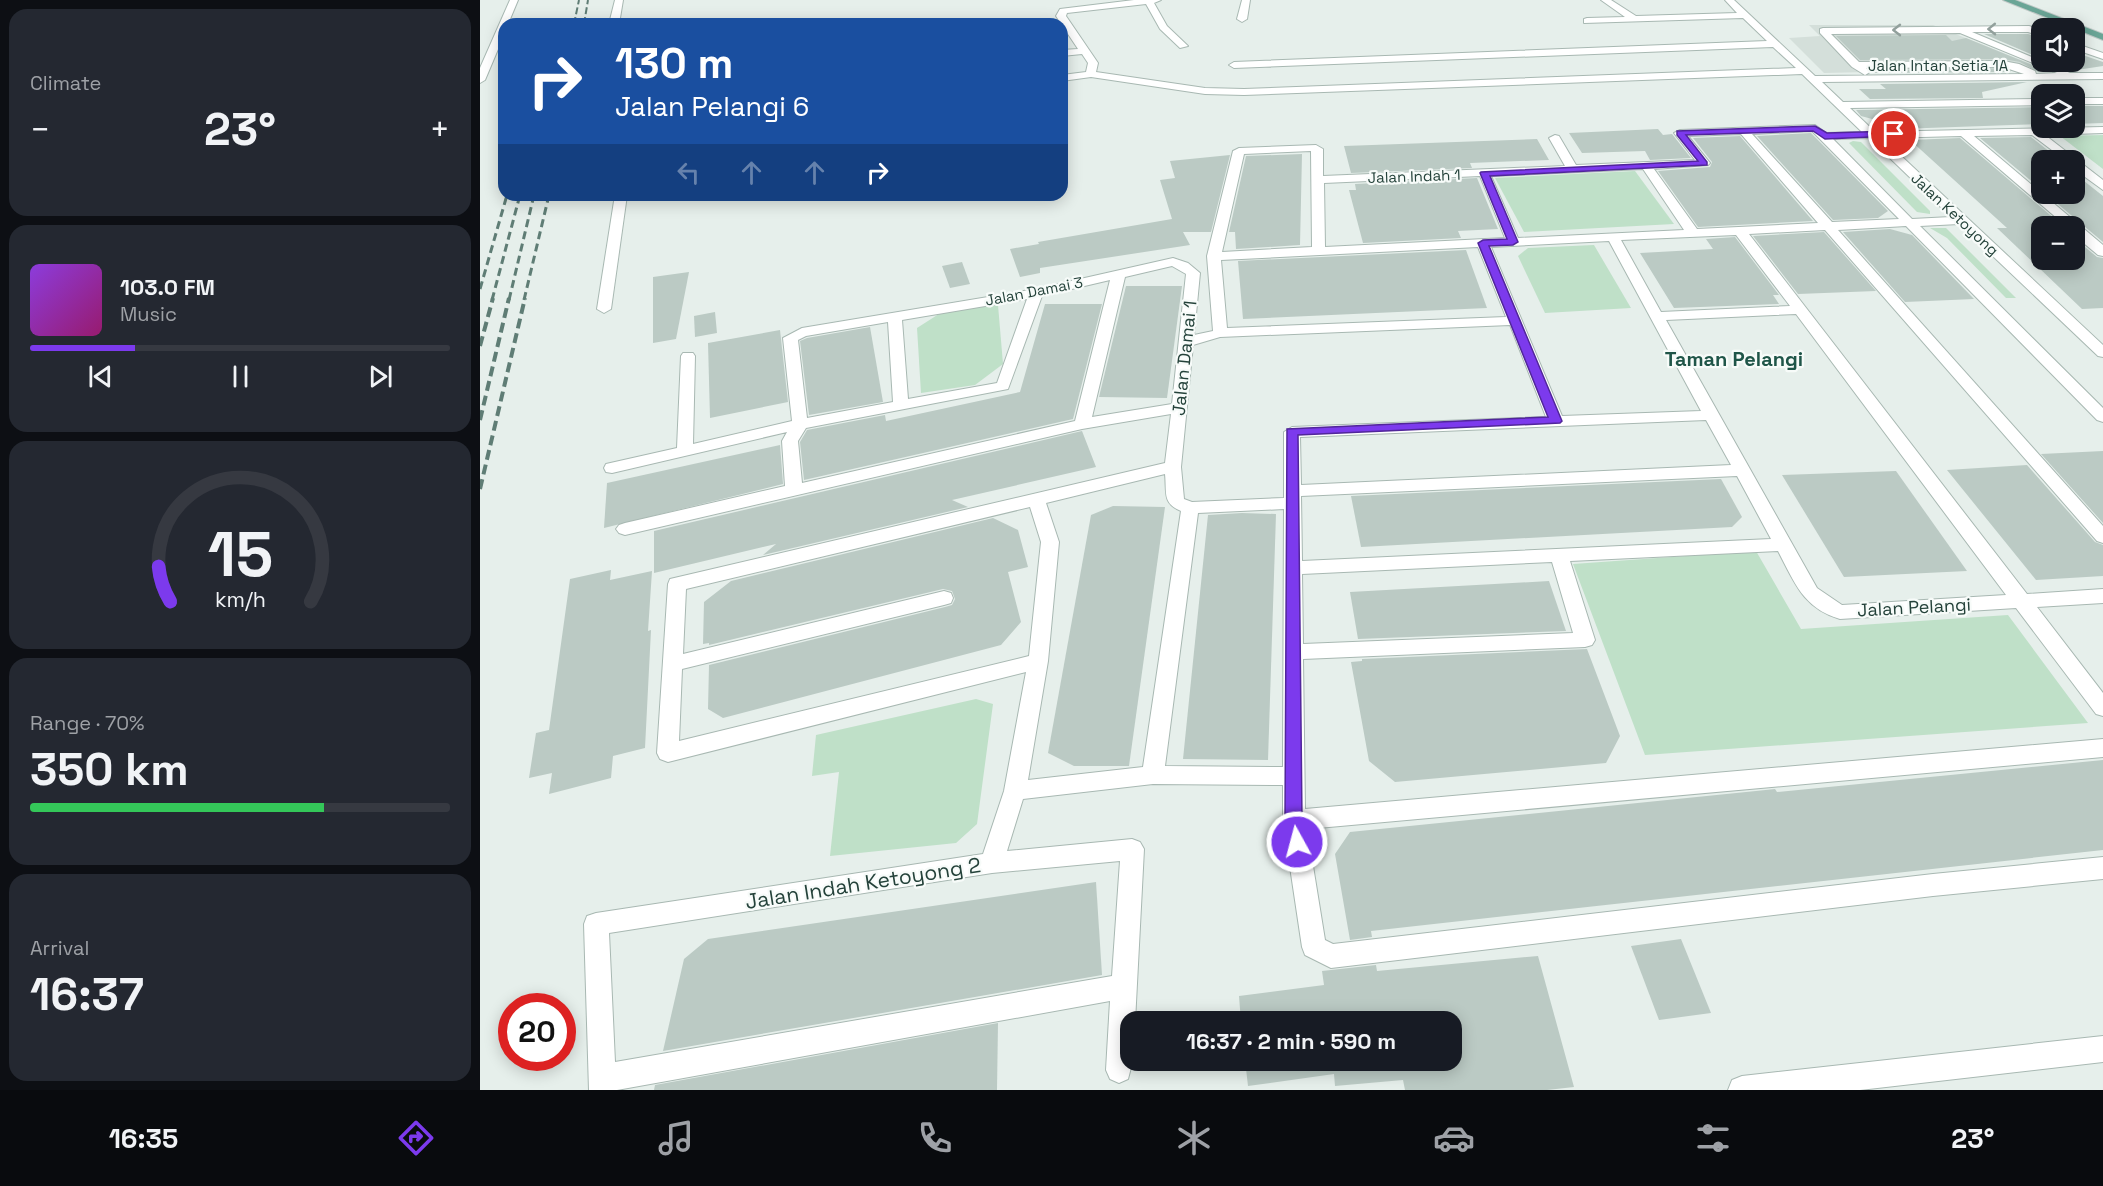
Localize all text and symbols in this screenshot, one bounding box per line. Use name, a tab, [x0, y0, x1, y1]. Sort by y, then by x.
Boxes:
map controls	[2031, 18, 2085, 270]
button: sound	[2031, 18, 2085, 72]
one-way arrow	[1988, 23, 1997, 35]
one-way arrow	[1892, 24, 1901, 36]
text: 130 m	[615, 37, 733, 90]
icon: right	[516, 42, 594, 120]
street label: Jalan Intan Setia 1A	[1868, 56, 2009, 75]
text: Climate	[30, 70, 101, 96]
button: layers	[2031, 84, 2085, 138]
text: Jalan Pelangi 6	[615, 89, 809, 124]
text: 23°	[204, 101, 276, 158]
pin	[1868, 108, 1919, 159]
text: −	[30, 109, 50, 151]
text: +	[430, 109, 450, 151]
icon: arrive	[1877, 117, 1910, 150]
button: +	[2031, 150, 2085, 204]
icon: left	[672, 156, 705, 189]
icon: ahead	[735, 156, 768, 189]
icon: ahead	[798, 156, 831, 189]
icon: right	[861, 156, 894, 189]
street label: Jalan Indah 1	[1367, 165, 1461, 187]
street label: Jalan Ketoyong	[1907, 168, 2003, 260]
button: −	[2031, 216, 2085, 270]
street label: Jalan Damai 3	[983, 272, 1085, 310]
text: 103.0 FM	[120, 273, 215, 301]
street label: Jalan Damai 1	[1167, 299, 1201, 417]
text: Music	[120, 301, 177, 327]
district label: Taman Pelangi	[1665, 346, 1803, 372]
icon: previous	[84, 360, 117, 393]
icon: pause	[224, 360, 257, 393]
icon: next	[364, 360, 397, 393]
text: 15	[207, 515, 273, 594]
text: km/h	[214, 586, 266, 613]
street label: Jalan Pelangi	[1856, 593, 1972, 621]
text: Range · 70%	[30, 710, 144, 736]
text: 350 km	[30, 741, 189, 798]
position arrow	[1265, 810, 1329, 874]
street label: Jalan Indah Ketoyong 2	[743, 851, 983, 915]
text: Arrival	[30, 935, 89, 961]
text: 16:37	[30, 966, 144, 1023]
speed limit sign: 20	[498, 993, 576, 1071]
text: 16:37 · 2 min · 590 m	[1186, 1027, 1396, 1055]
icon: directions	[395, 1117, 437, 1159]
icon: music	[655, 1117, 697, 1159]
icon: phone	[914, 1117, 956, 1159]
icon: climate	[1173, 1117, 1215, 1159]
icon: car	[1433, 1117, 1475, 1159]
icon: filters	[1692, 1117, 1734, 1159]
text: 16:35	[109, 1121, 178, 1156]
text: 23°	[1951, 1121, 1994, 1156]

